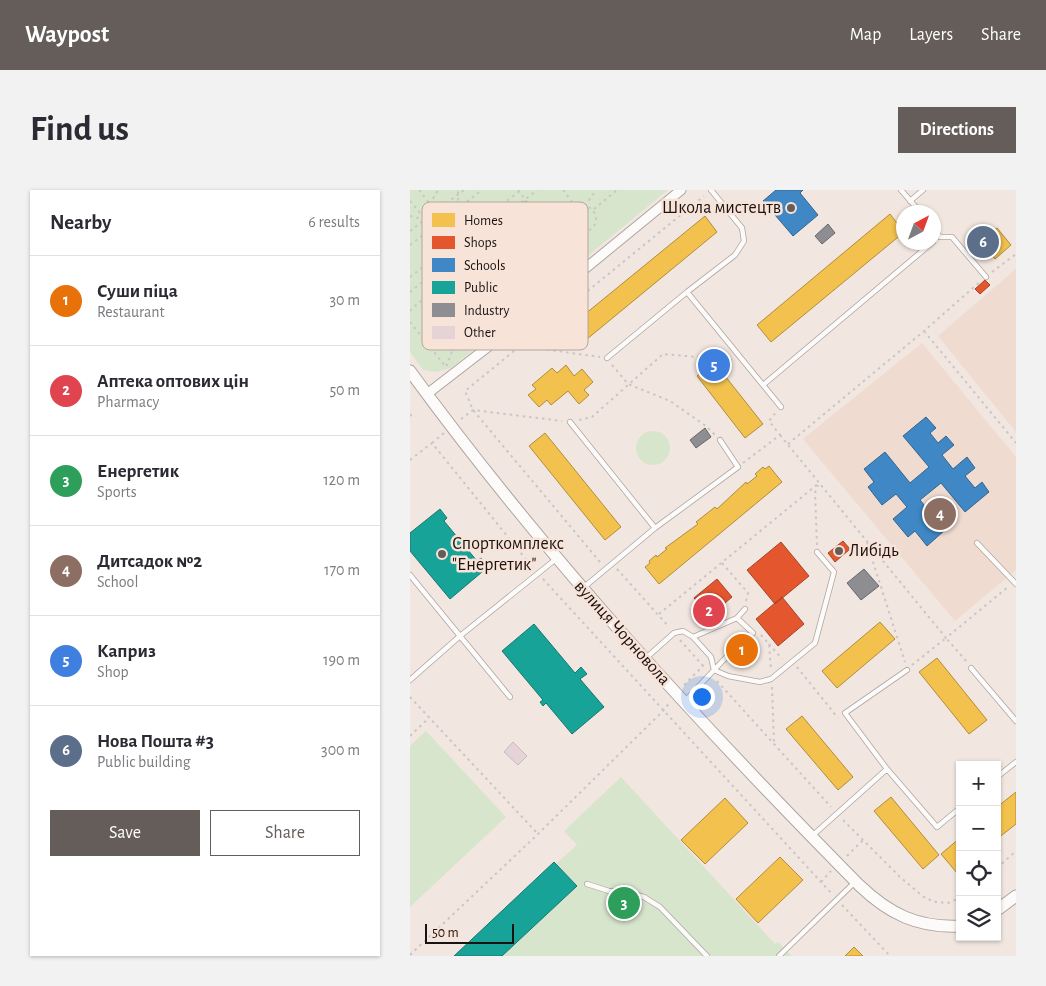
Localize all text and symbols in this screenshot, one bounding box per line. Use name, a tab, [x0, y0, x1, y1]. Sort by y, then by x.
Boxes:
text: Waypost	[25, 23, 109, 47]
text: Map	[850, 26, 881, 44]
text: Layers	[909, 26, 953, 44]
text: Share	[981, 26, 1021, 44]
button: Directions	[898, 107, 1016, 153]
text: Find us	[30, 112, 129, 147]
place label: Школа мистецтв	[662, 199, 781, 217]
legend	[422, 202, 588, 350]
marker: Школа мистецтв	[785, 202, 797, 214]
north arrow	[896, 205, 941, 250]
text: Nearby	[50, 212, 111, 233]
text: 6 results	[308, 214, 360, 230]
text: Homes	[464, 214, 503, 228]
pin: 6	[967, 223, 999, 261]
text: Shops	[464, 236, 497, 250]
text: Schools	[464, 259, 505, 273]
text: Public	[464, 281, 498, 295]
text: Суши піца	[97, 282, 178, 301]
text: 1	[63, 292, 69, 308]
text: 30 m	[330, 292, 360, 308]
text: Restaurant	[97, 304, 165, 320]
text: Industry	[464, 304, 510, 318]
text: Other	[464, 326, 496, 340]
pin: 5	[698, 346, 730, 384]
text: Аптека оптових цін	[97, 372, 249, 391]
text: 2	[62, 382, 70, 398]
text: 50 m	[329, 382, 360, 398]
text: Pharmacy	[97, 394, 159, 410]
text: Енергетик	[97, 462, 179, 481]
text: 3	[63, 472, 69, 488]
text: 120 m	[323, 472, 360, 488]
text: Sports	[97, 484, 137, 500]
pin: 4	[924, 495, 956, 533]
place label: Спорткомплекс "Енергетик"	[452, 535, 564, 574]
place label: Либідь	[849, 541, 899, 560]
marker: Либідь	[833, 545, 845, 557]
marker: Спорткомплекс "Енергетик"	[436, 548, 448, 560]
text: Дитсадок №2	[97, 552, 202, 571]
text: 4	[62, 562, 70, 578]
text: 170 m	[324, 562, 360, 578]
text: School	[97, 574, 138, 590]
street label: вулиця Чорновола	[571, 577, 673, 689]
pin: 2	[693, 592, 725, 630]
pin: 1	[726, 631, 758, 669]
text: Каприз	[97, 642, 156, 661]
text: 5	[63, 652, 69, 668]
text: 190 m	[323, 652, 360, 668]
text: Shop	[97, 664, 129, 680]
your location	[689, 684, 715, 710]
text: Нова Пошта #3	[97, 732, 214, 751]
text: 6	[62, 742, 70, 758]
text: 300 m	[321, 742, 360, 758]
text: Public building	[97, 754, 191, 770]
map controls	[956, 761, 1001, 941]
button: +	[956, 761, 1001, 806]
button: −	[956, 806, 1001, 851]
button: Save	[50, 810, 200, 856]
button: Share	[210, 810, 360, 856]
button: locate	[956, 851, 1001, 896]
pin: 3	[608, 884, 640, 922]
button: layers	[956, 896, 1001, 941]
scale bar	[425, 921, 514, 944]
text: 50 m	[432, 926, 459, 940]

